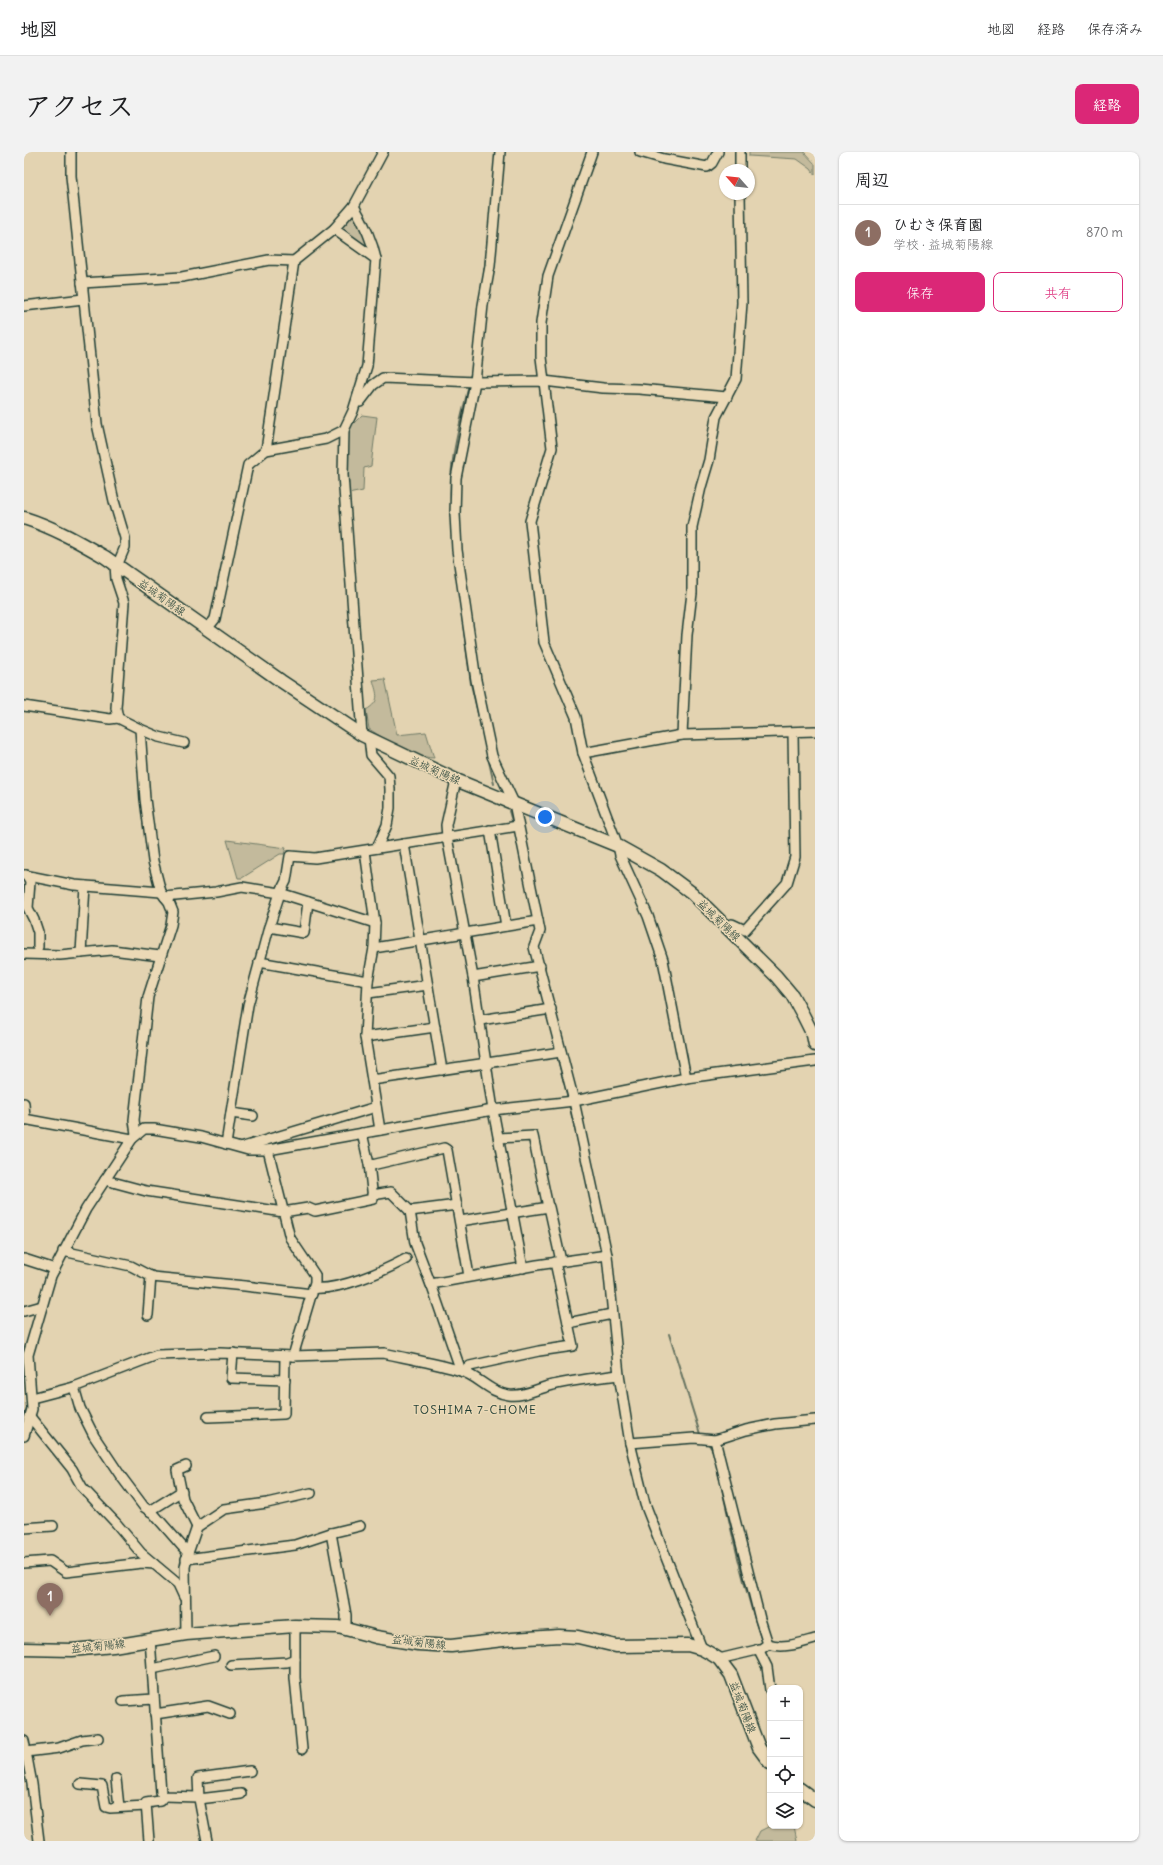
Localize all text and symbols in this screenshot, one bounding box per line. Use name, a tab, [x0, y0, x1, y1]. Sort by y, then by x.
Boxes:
text: 地図	[20, 17, 58, 41]
text: 地図	[987, 20, 1015, 38]
text: 経路	[1037, 20, 1065, 38]
text: 保存済み	[1087, 20, 1143, 38]
button: 経路	[1075, 84, 1139, 124]
text: アクセス	[24, 88, 134, 124]
north arrow	[719, 164, 755, 200]
text: 周辺	[855, 169, 889, 191]
text: ひむき保育園	[893, 215, 983, 234]
text: 1	[865, 224, 871, 241]
text: 870 m	[1086, 224, 1123, 241]
text: 学校 · 益城菊陽線	[893, 236, 993, 253]
button: 保存	[855, 272, 985, 312]
button: 共有	[993, 272, 1123, 312]
street label: 益城菊陽線	[135, 575, 189, 619]
street label: 益城菊陽線	[407, 752, 463, 788]
your location	[535, 807, 555, 827]
street label: 益城菊陽線	[694, 896, 744, 944]
district label: TOSHIMA 7-CHOME	[413, 1402, 537, 1417]
pin: 1	[37, 1583, 63, 1616]
street label: 益城菊陽線	[391, 1632, 447, 1652]
street label: 益城菊陽線	[70, 1636, 126, 1656]
street label: 益城菊陽線	[727, 1679, 759, 1735]
map controls	[767, 1685, 803, 1829]
button: +	[767, 1685, 803, 1721]
button: −	[767, 1721, 803, 1757]
button: locate	[767, 1757, 803, 1793]
button: layers	[767, 1793, 803, 1829]

